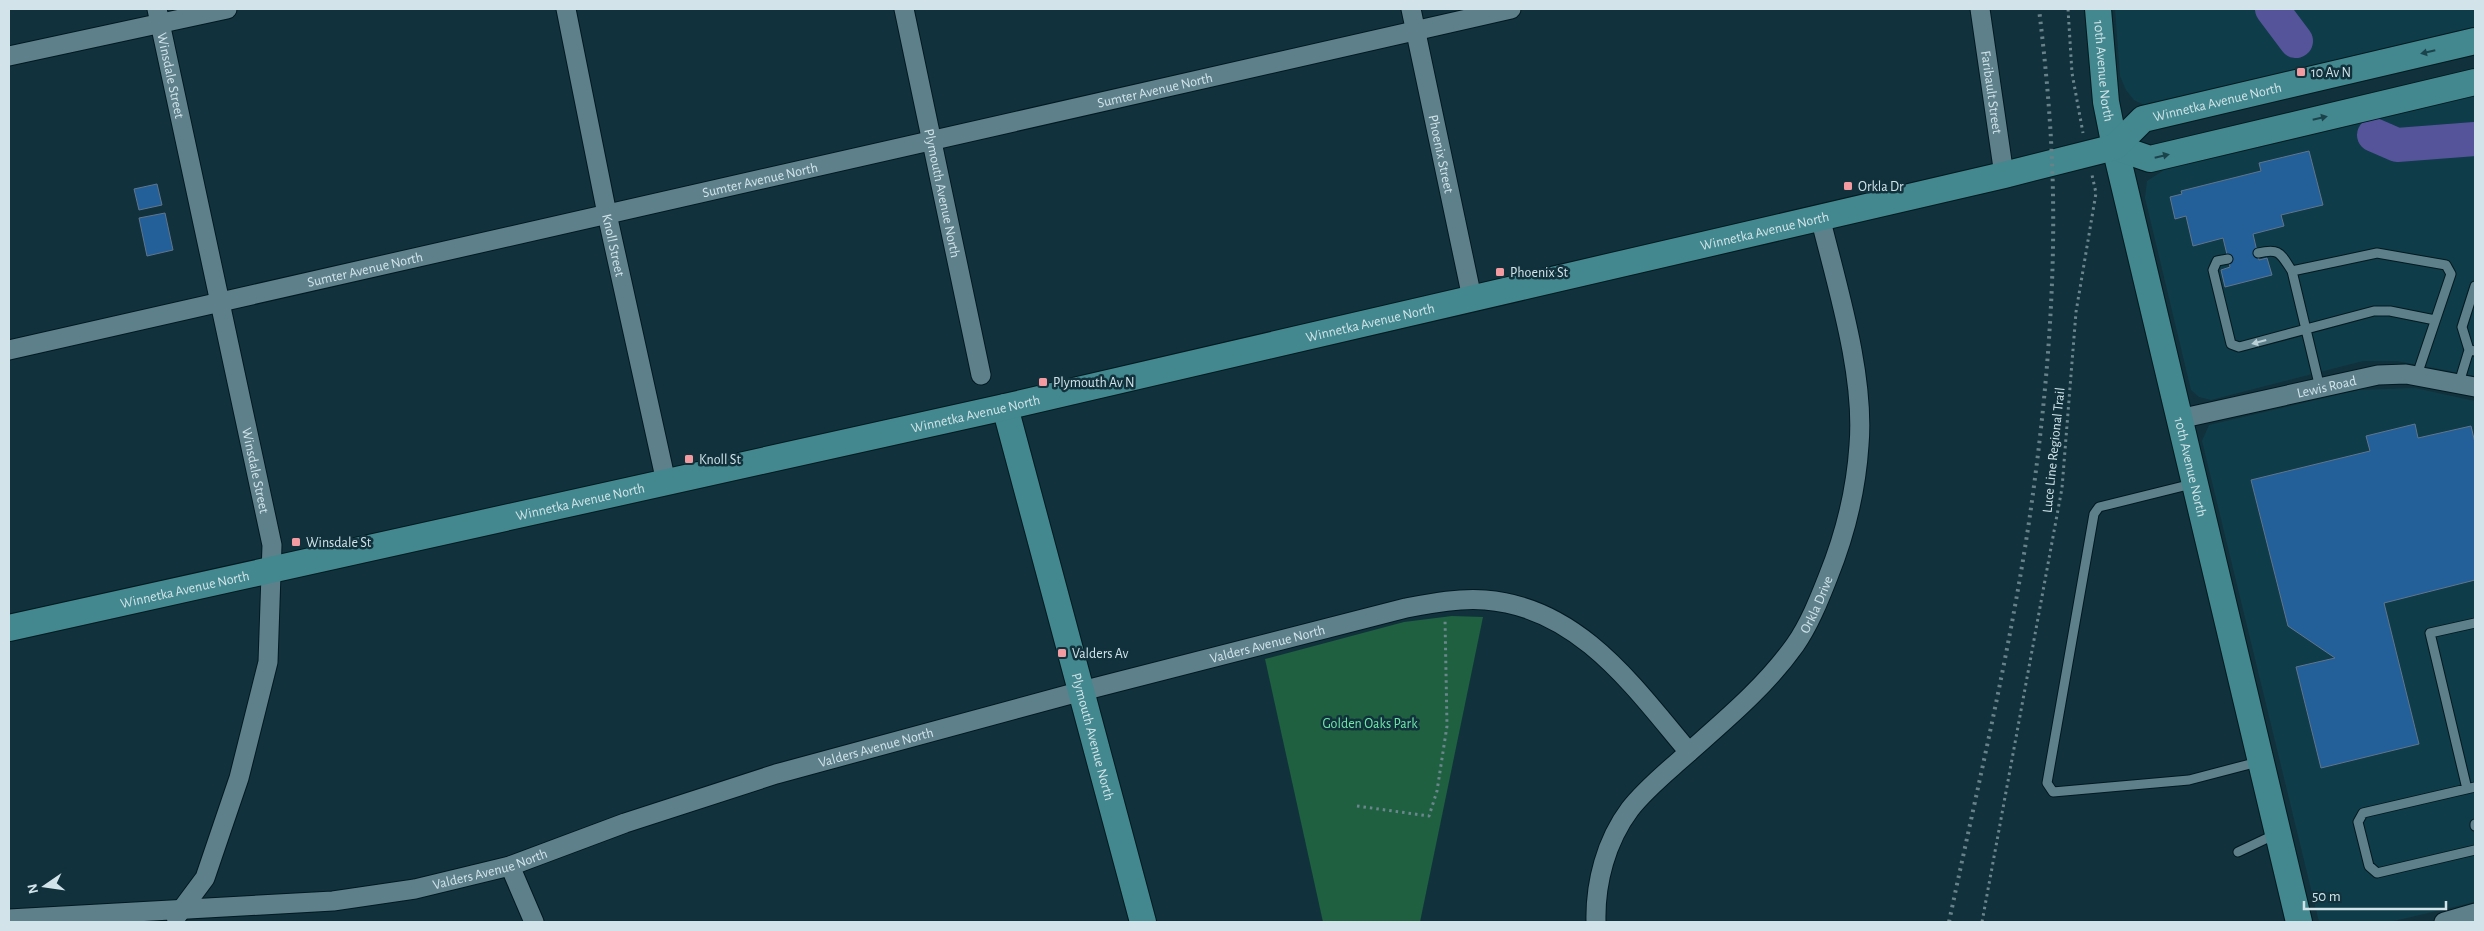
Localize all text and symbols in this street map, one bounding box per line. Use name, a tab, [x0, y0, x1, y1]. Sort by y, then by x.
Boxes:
street label: 10th Avenue North	[2091, 20, 2116, 123]
street label: Winsdale Street	[154, 32, 186, 120]
one-way arrow	[2420, 48, 2435, 56]
street label: Faribault Street	[1978, 50, 2004, 135]
marker: 10 Av N	[2295, 66, 2307, 78]
place label: 10 Av N	[2311, 66, 2351, 80]
street label: Sumter Avenue North	[1096, 71, 1214, 111]
street label: Winnetka Avenue North	[2152, 81, 2283, 124]
street label: Phoenix Street	[1425, 113, 1456, 195]
one-way arrow	[2312, 114, 2327, 122]
street label: Plymouth Avenue North	[921, 127, 962, 259]
one-way arrow	[2154, 152, 2169, 160]
street label: Sumter Avenue North	[701, 161, 819, 200]
marker: Orkla Dr	[1842, 180, 1854, 192]
place label: Orkla Dr	[1858, 180, 1904, 194]
street label: Winnetka Avenue North	[1699, 210, 1830, 253]
street label: Knoll Street	[599, 213, 627, 279]
street label: Sumter Avenue North	[306, 250, 424, 290]
marker: Phoenix St	[1494, 266, 1506, 278]
place label: Phoenix St	[1510, 266, 1569, 280]
street label: Winnetka Avenue North	[1305, 301, 1436, 345]
one-way arrow	[2252, 338, 2267, 346]
street label: Lewis Road	[2296, 374, 2358, 401]
marker: Plymouth Av N	[1037, 376, 1049, 388]
place label: Plymouth Av N	[1053, 376, 1135, 390]
street label: Luce Line Regional Trail	[2040, 387, 2068, 513]
street label: Winnetka Avenue North	[910, 393, 1041, 436]
street label: 10th Avenue North	[2171, 416, 2209, 518]
street label: Winsdale Street	[239, 427, 271, 515]
marker: Knoll St	[683, 453, 695, 465]
place label: Knoll St	[699, 453, 741, 467]
street label: Winnetka Avenue North	[515, 481, 646, 523]
marker: Winsdale St	[290, 536, 302, 548]
place label: Winsdale St	[306, 536, 372, 550]
street label: Winnetka Avenue North	[119, 569, 251, 611]
street label: Orkla Drive	[1798, 574, 1836, 636]
street label: Valders Avenue North	[1209, 623, 1327, 666]
marker: Valders Av	[1056, 647, 1068, 659]
place label: Valders Av	[1072, 647, 1129, 661]
street label: Plymouth Avenue North	[1069, 671, 1116, 802]
park label: Golden Oaks Park	[1322, 717, 1418, 731]
street label: Valders Avenue North	[817, 726, 935, 770]
street label: Valders Avenue North	[432, 847, 549, 892]
north arrow	[20, 861, 70, 911]
scale bar	[2304, 878, 2446, 910]
text: N	[25, 882, 41, 895]
text: 50 m	[2312, 889, 2341, 904]

